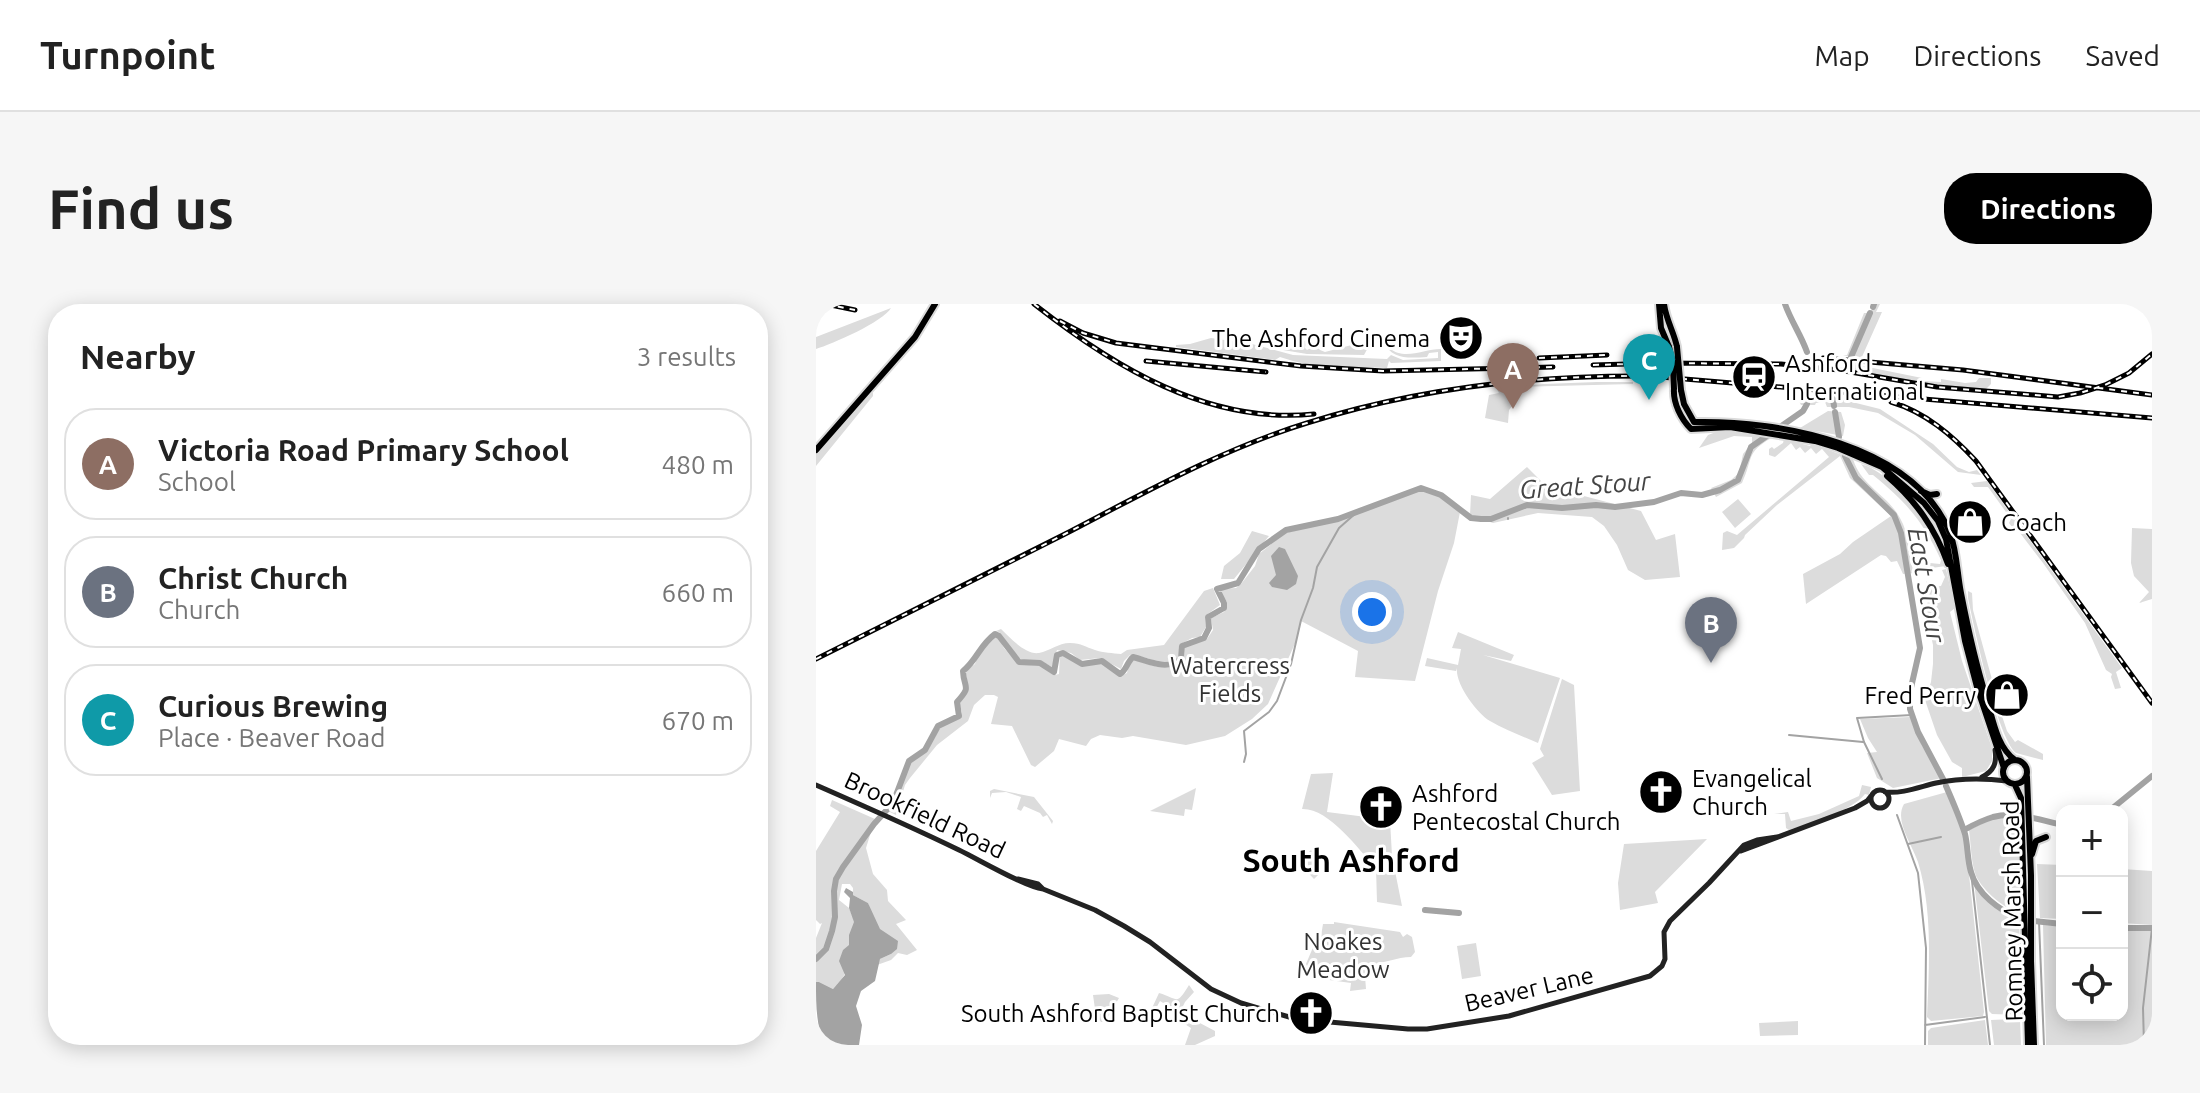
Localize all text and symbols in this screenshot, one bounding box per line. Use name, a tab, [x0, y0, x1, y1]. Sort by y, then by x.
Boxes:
text: Turnpoint	[40, 34, 215, 76]
text: Map	[1814, 40, 1870, 71]
text: Directions	[1914, 40, 2041, 71]
text: Saved	[2085, 40, 2160, 71]
button: Directions	[1944, 173, 2152, 244]
text: Find us	[48, 177, 234, 240]
theatre icon: The Ashford Cinema	[1437, 314, 1485, 362]
place label: The Ashford Cinema	[1212, 325, 1430, 352]
pin: C	[1623, 334, 1675, 400]
text: Nearby	[80, 337, 195, 375]
text: 3 results	[637, 342, 736, 371]
pin: A	[1487, 343, 1539, 409]
place label: Ashford International	[1785, 350, 1924, 405]
station icon: Ashford International	[1730, 353, 1778, 401]
text: Victoria Road Primary School	[158, 433, 569, 467]
text: A	[99, 450, 117, 479]
text: 480 m	[662, 450, 734, 479]
water label: Great Stour	[1518, 466, 1653, 504]
text: School	[158, 467, 236, 496]
shop icon: Coach	[1946, 498, 1994, 546]
place label: Coach	[2001, 509, 2067, 536]
water label: East Stour	[1903, 525, 1952, 646]
text: Christ Church	[158, 561, 348, 595]
text: B	[99, 578, 117, 607]
text: 660 m	[662, 578, 734, 607]
your location	[1352, 592, 1392, 632]
text: Church	[158, 595, 240, 624]
pin: B	[1685, 597, 1737, 663]
park label: Watercress Fields	[1170, 652, 1290, 707]
shop icon: Fred Perry	[1983, 671, 2031, 719]
place label: Fred Perry	[1865, 682, 1976, 709]
text: Curious Brewing	[158, 689, 388, 723]
text: C	[100, 706, 116, 735]
text: 670 m	[662, 706, 734, 735]
text: Place · Beaver Road	[158, 723, 385, 752]
place label: Evangelical Church	[1692, 765, 1812, 820]
street label: Brookfield Road	[840, 766, 1010, 864]
church icon: Evangelical Church	[1637, 768, 1685, 816]
place label: Ashford Pentecostal Church	[1412, 780, 1621, 835]
church icon: Ashford Pentecostal Church	[1357, 783, 1405, 831]
street label: Romney Marsh Road	[1997, 800, 2027, 1022]
map controls	[2056, 805, 2128, 1021]
button: +	[2056, 805, 2128, 877]
district label: South Ashford	[1242, 842, 1460, 878]
button: −	[2056, 877, 2128, 949]
park label: Noakes Meadow	[1296, 928, 1390, 983]
button: locate	[2056, 949, 2128, 1021]
street label: Beaver Lane	[1462, 961, 1596, 1017]
church icon: South Ashford Baptist Church	[1287, 989, 1335, 1037]
place label: South Ashford Baptist Church	[961, 1000, 1280, 1027]

